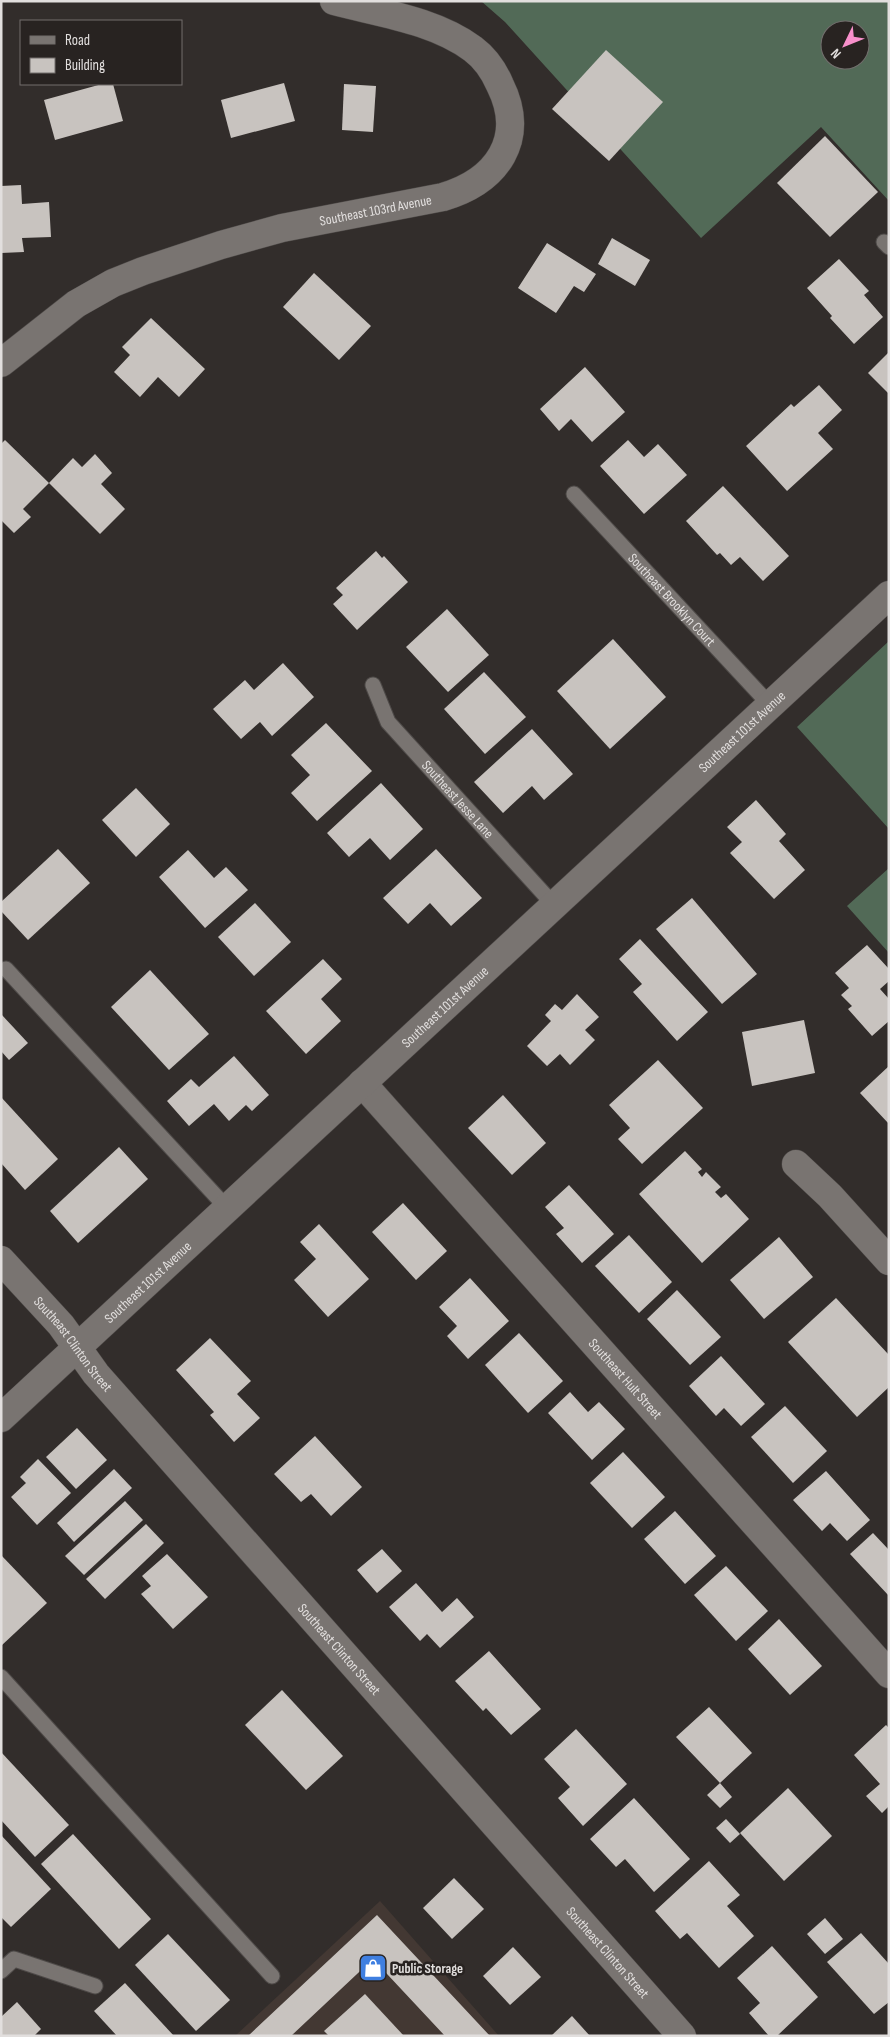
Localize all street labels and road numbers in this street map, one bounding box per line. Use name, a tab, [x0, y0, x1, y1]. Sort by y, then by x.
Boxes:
street label: Southeast 103rd Avenue	[318, 191, 433, 229]
street label: Southeast Brooklyn Court	[625, 550, 719, 649]
street label: Southeast 101st Avenue	[695, 687, 789, 776]
street label: Southeast Jesse Lane	[418, 757, 497, 841]
street label: Southeast 101st Avenue	[398, 962, 492, 1051]
street label: Southeast 101st Avenue	[101, 1238, 195, 1326]
street label: Southeast Clinton Street	[30, 1293, 116, 1395]
street label: Southeast Hult Street	[585, 1335, 666, 1422]
street label: Southeast Clinton Street	[294, 1600, 385, 1698]
street label: Southeast Clinton Street	[563, 1903, 653, 2002]

